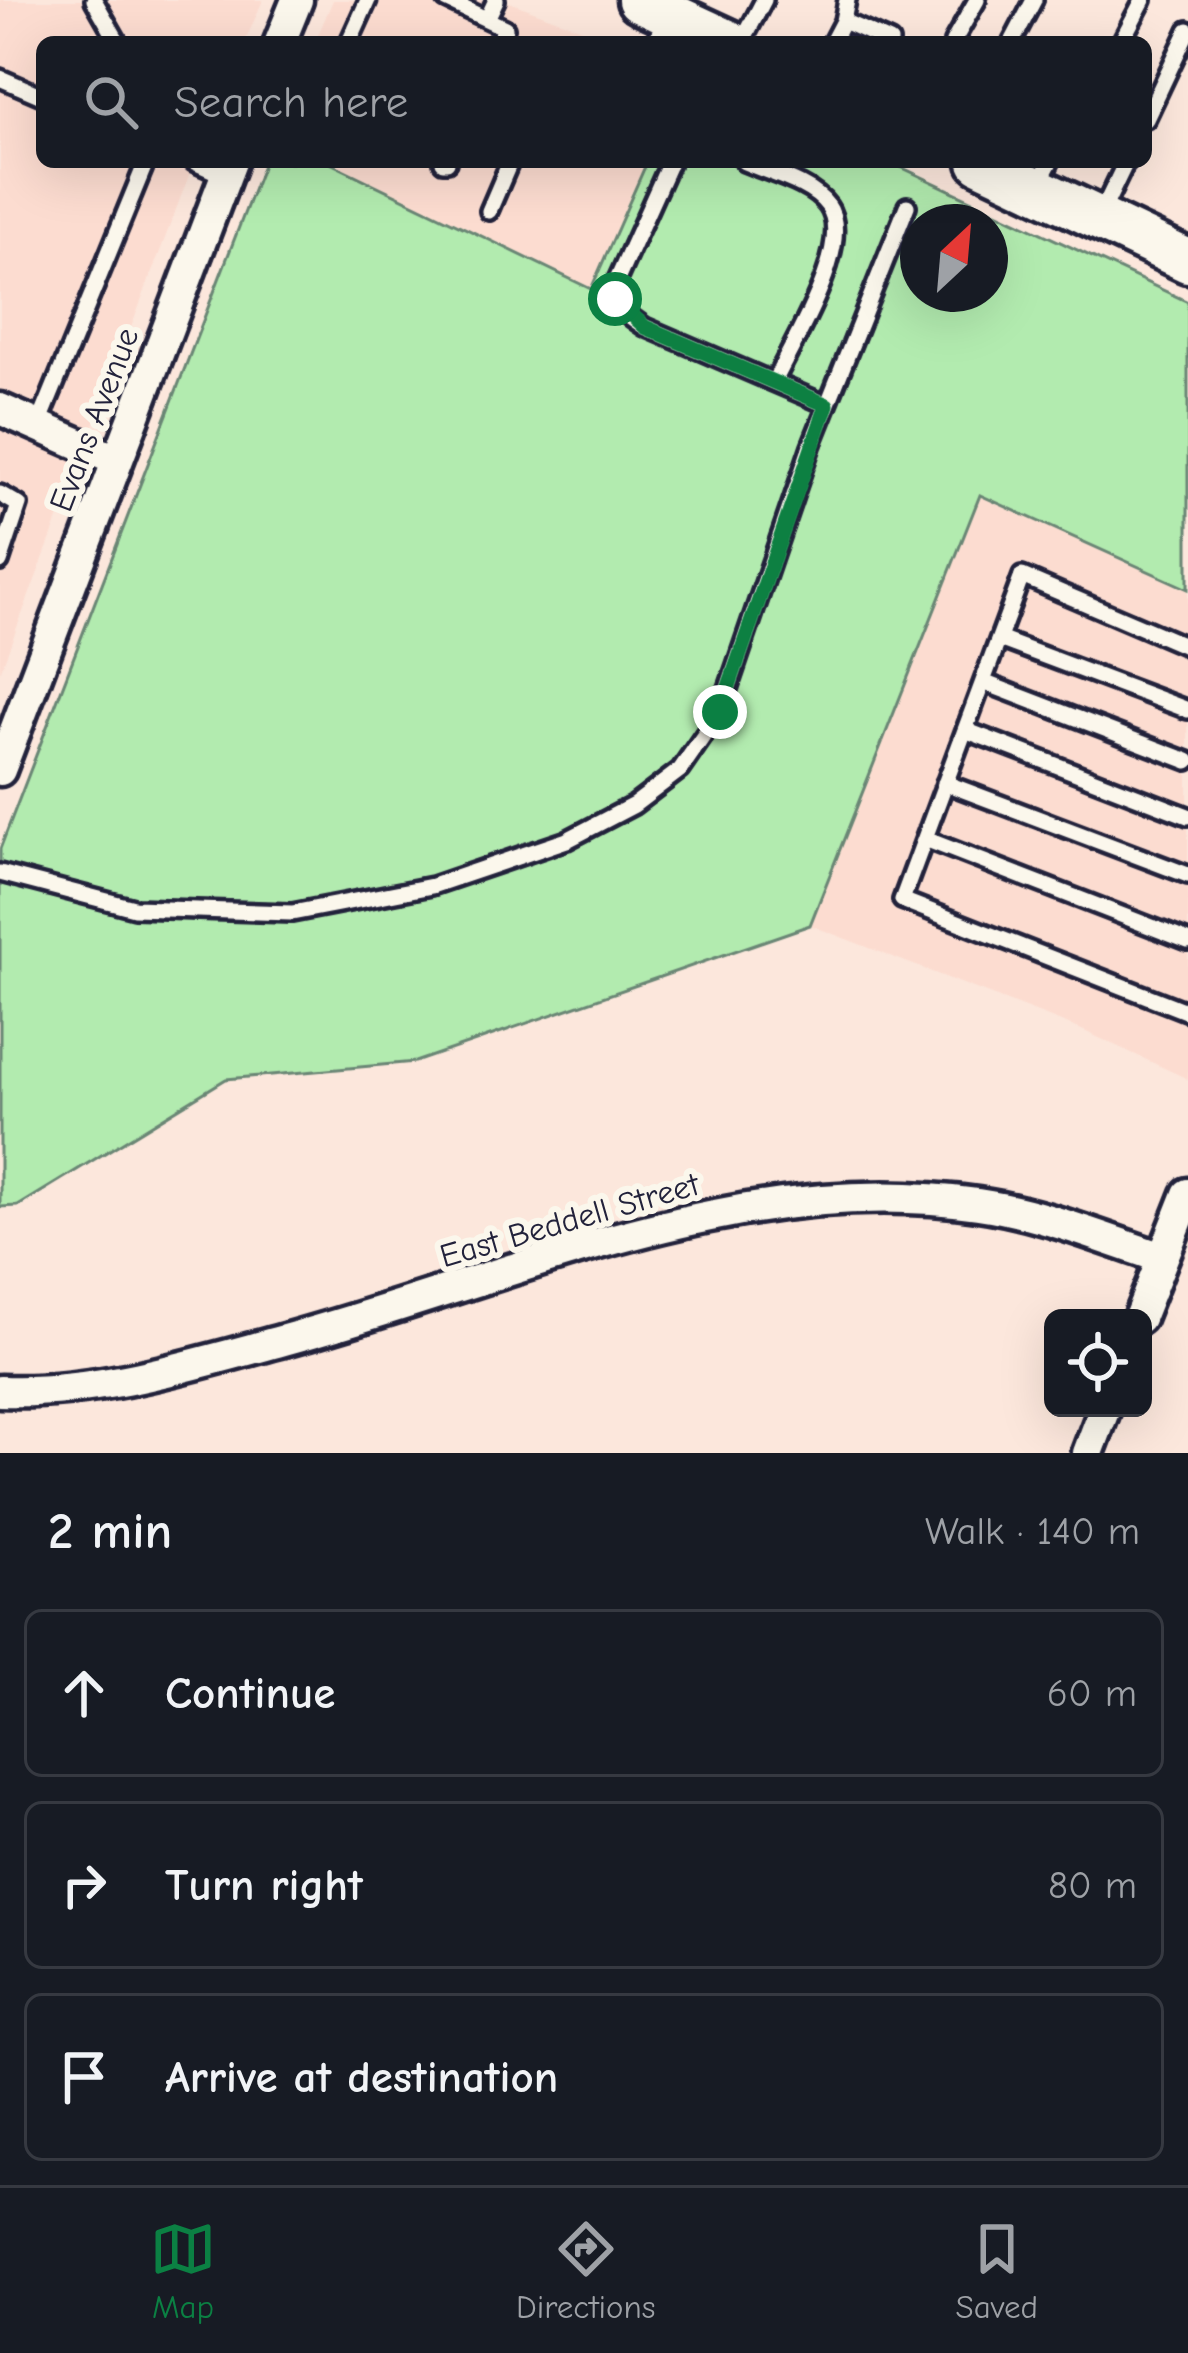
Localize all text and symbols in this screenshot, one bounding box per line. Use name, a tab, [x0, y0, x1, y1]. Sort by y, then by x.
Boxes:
search box	[36, 36, 1152, 168]
icon: search	[78, 69, 144, 135]
text: Search here	[174, 76, 408, 128]
north arrow	[900, 204, 1008, 312]
route start	[588, 272, 642, 326]
street label: Evans Avenue	[42, 322, 146, 517]
route end	[693, 685, 747, 739]
street label: East Beddell Street	[435, 1164, 705, 1275]
map controls	[1044, 1309, 1152, 1417]
button: locate	[1044, 1309, 1152, 1417]
text: 2 min	[48, 1502, 172, 1561]
text: Walk · 140 m	[925, 1509, 1140, 1554]
icon: ahead	[51, 1660, 117, 1726]
text: Continue	[165, 1667, 335, 1719]
text: 60 m	[1047, 1671, 1137, 1716]
icon: right	[51, 1852, 117, 1918]
text: Turn right	[165, 1859, 363, 1911]
text: 80 m	[1048, 1863, 1137, 1908]
icon: arrive	[51, 2044, 117, 2110]
text: Arrive at destination	[165, 2051, 558, 2103]
tab: Map	[150, 2216, 216, 2326]
tab: Directions	[516, 2216, 656, 2326]
tab: Saved	[956, 2216, 1038, 2326]

